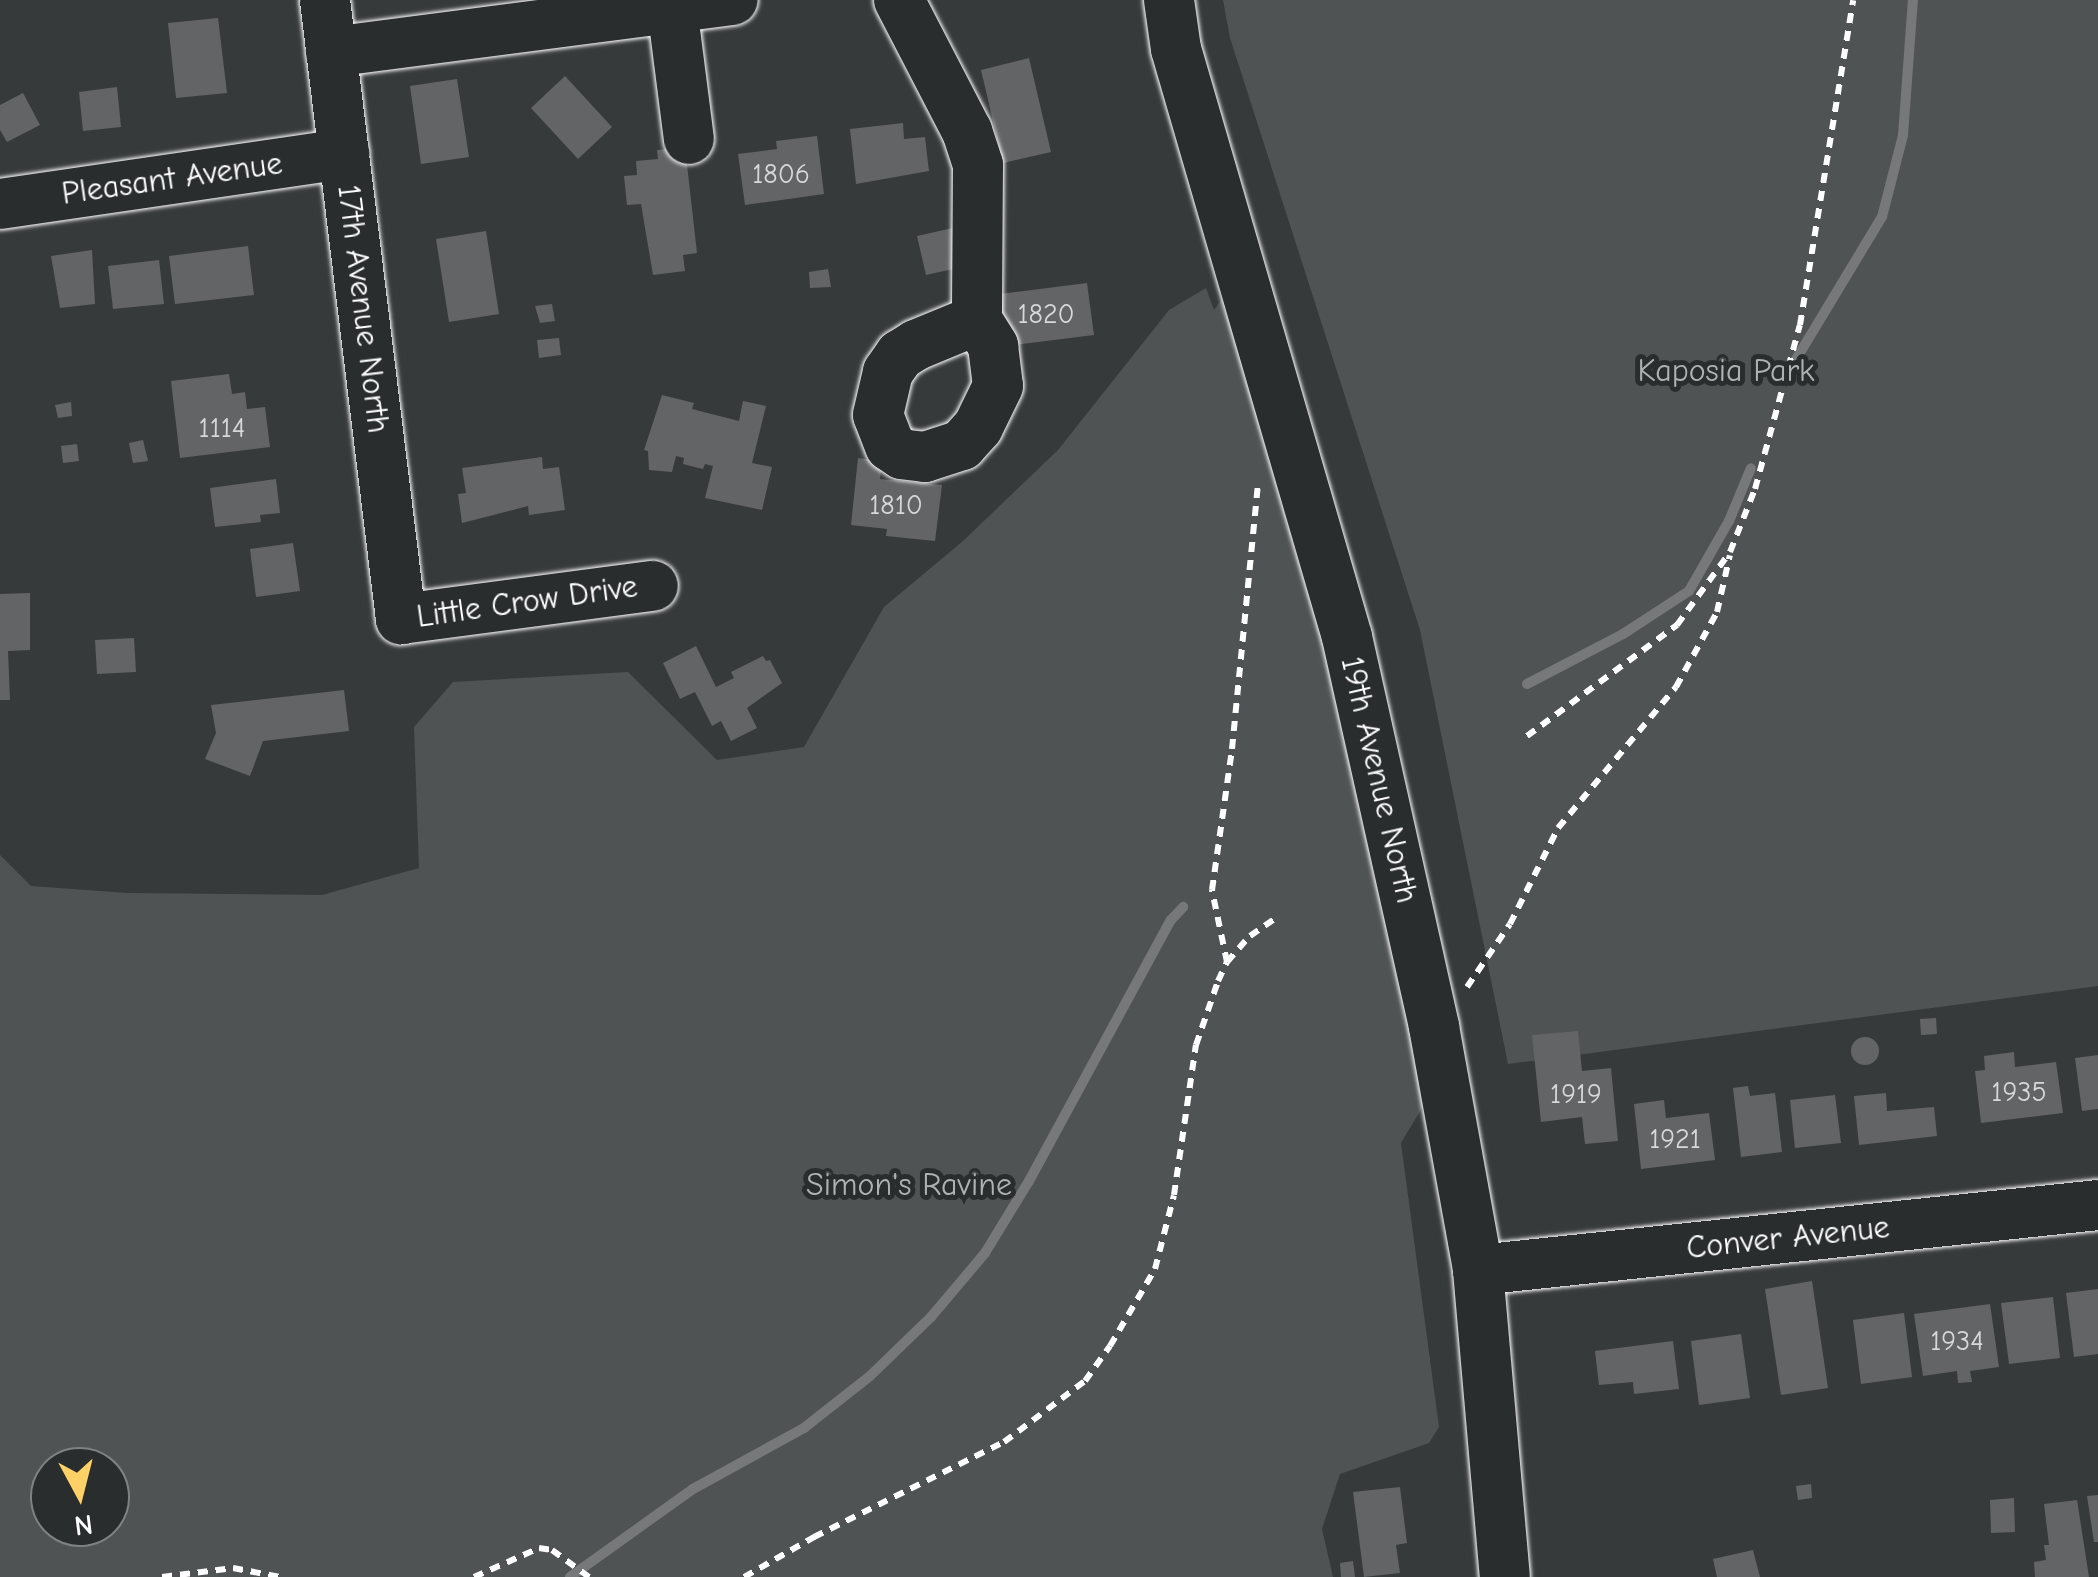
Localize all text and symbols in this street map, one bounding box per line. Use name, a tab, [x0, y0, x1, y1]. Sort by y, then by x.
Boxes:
street label: Pleasant Avenue	[59, 145, 285, 213]
house number: 1806	[752, 157, 810, 191]
street label: 17th Avenue North	[329, 183, 397, 435]
house number: 1820	[1017, 297, 1075, 331]
park label: Kaposia Park	[1637, 352, 1815, 390]
house number: 1114	[199, 411, 245, 445]
house number: 1810	[869, 488, 923, 522]
street label: Little Crow Drive	[414, 568, 640, 636]
street label: 19th Avenue North	[1332, 653, 1426, 907]
house number: 1935	[1991, 1075, 2047, 1109]
house number: 1919	[1550, 1077, 1602, 1111]
house number: 1921	[1649, 1122, 1701, 1156]
park label: Simon's Ravine	[806, 1166, 1012, 1204]
street label: Conver Avenue	[1685, 1208, 1891, 1268]
house number: 1934	[1930, 1324, 1984, 1358]
north arrow	[30, 1447, 130, 1547]
text: N	[72, 1508, 94, 1542]

